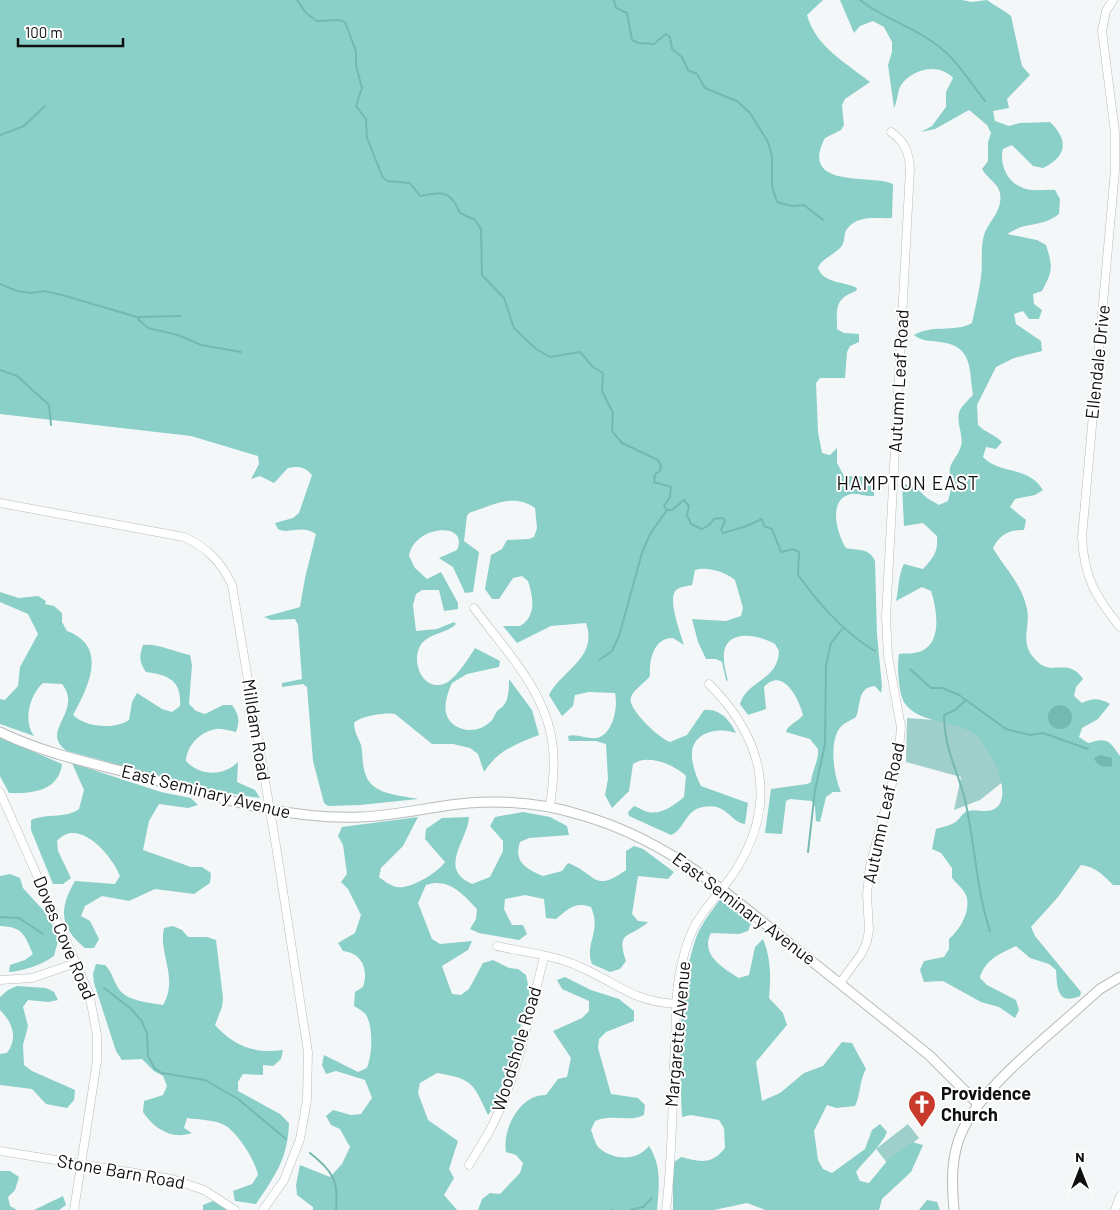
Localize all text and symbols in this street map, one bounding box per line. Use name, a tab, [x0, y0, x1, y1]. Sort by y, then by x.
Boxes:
scale bar	[18, 15, 122, 47]
text: 100 m	[25, 23, 63, 41]
street label: Ellendale Drive	[1080, 304, 1114, 420]
street label: Autumn Leaf Road	[883, 309, 913, 453]
district label: HAMPTON EAST	[836, 471, 980, 494]
street label: Milldam Road	[238, 677, 276, 782]
street label: Autumn Leaf Road	[857, 740, 909, 885]
street label: East Seminary Avenue	[119, 759, 293, 823]
street label: East Seminary Avenue	[669, 847, 821, 969]
street label: Doves Cove Road	[29, 873, 101, 1003]
street label: Margarette Avenue	[660, 960, 694, 1108]
street label: Woodshole Road	[487, 984, 546, 1114]
place label: Providence Church	[941, 1082, 1031, 1125]
church icon: Providence Church	[907, 1089, 937, 1128]
north arrow	[1055, 1145, 1105, 1195]
text: N	[1075, 1148, 1085, 1165]
street label: Stone Barn Road	[56, 1149, 187, 1193]

